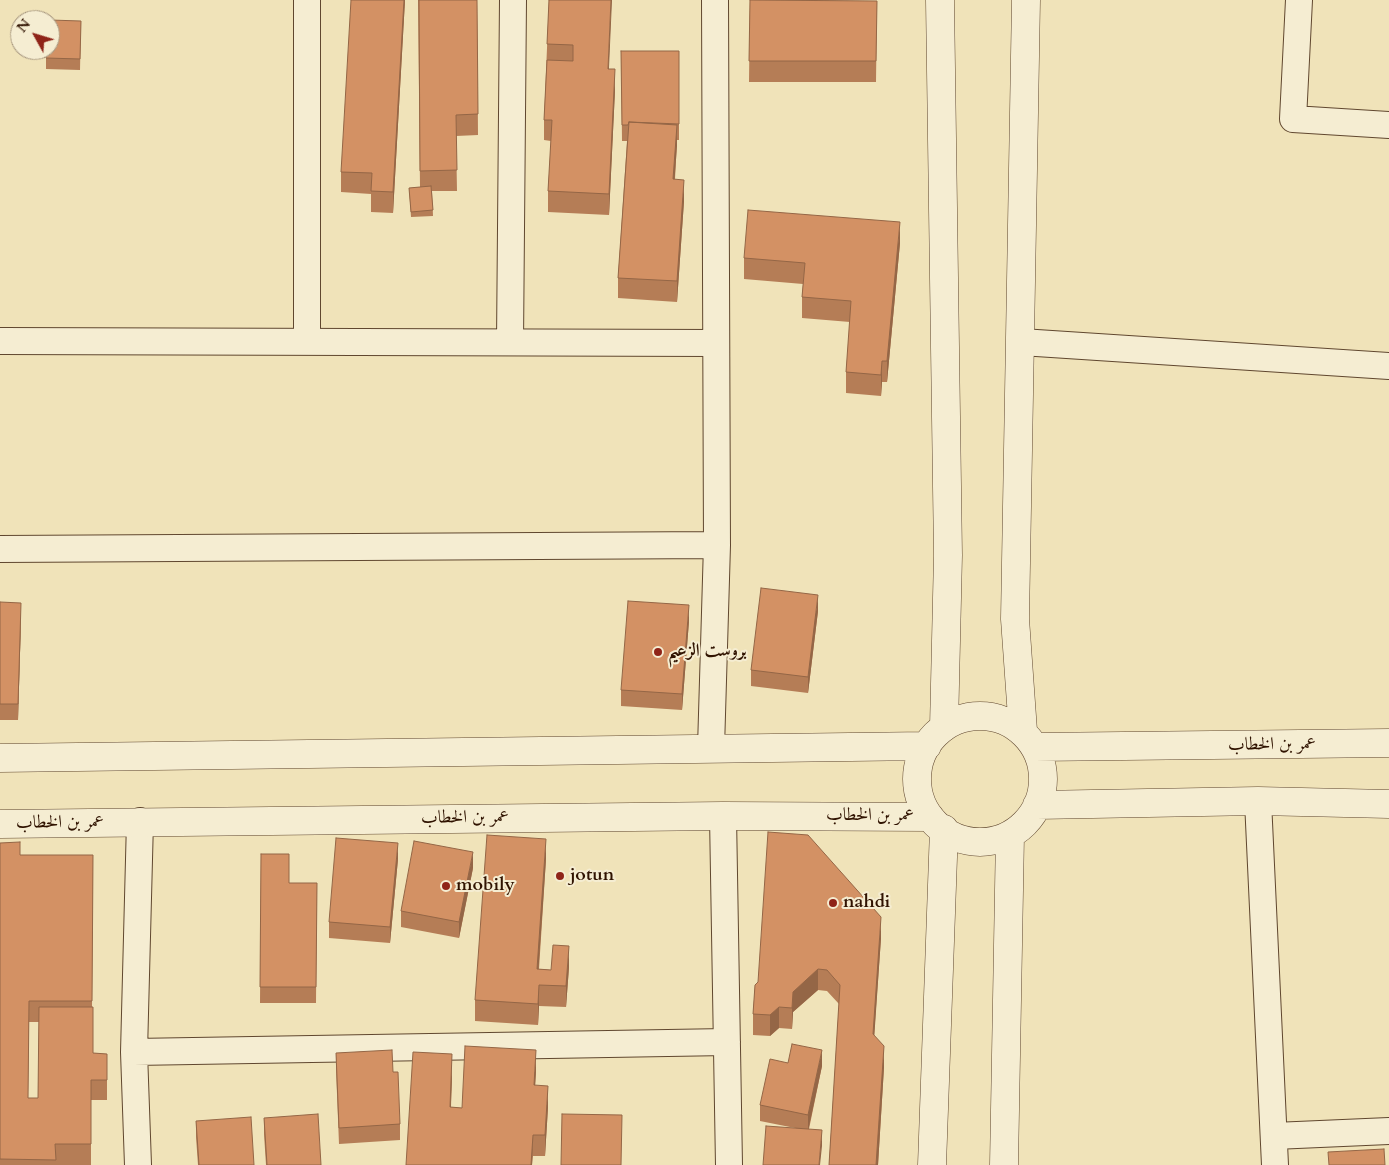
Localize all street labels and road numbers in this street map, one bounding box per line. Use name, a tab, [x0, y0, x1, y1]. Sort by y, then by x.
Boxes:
street label: عمر بن الخطاب	[1228, 733, 1316, 757]
street label: عمر بن الخطاب	[826, 805, 914, 827]
street label: عمر بن الخطاب	[421, 806, 509, 830]
street label: عمر بن الخطاب	[16, 811, 104, 835]

